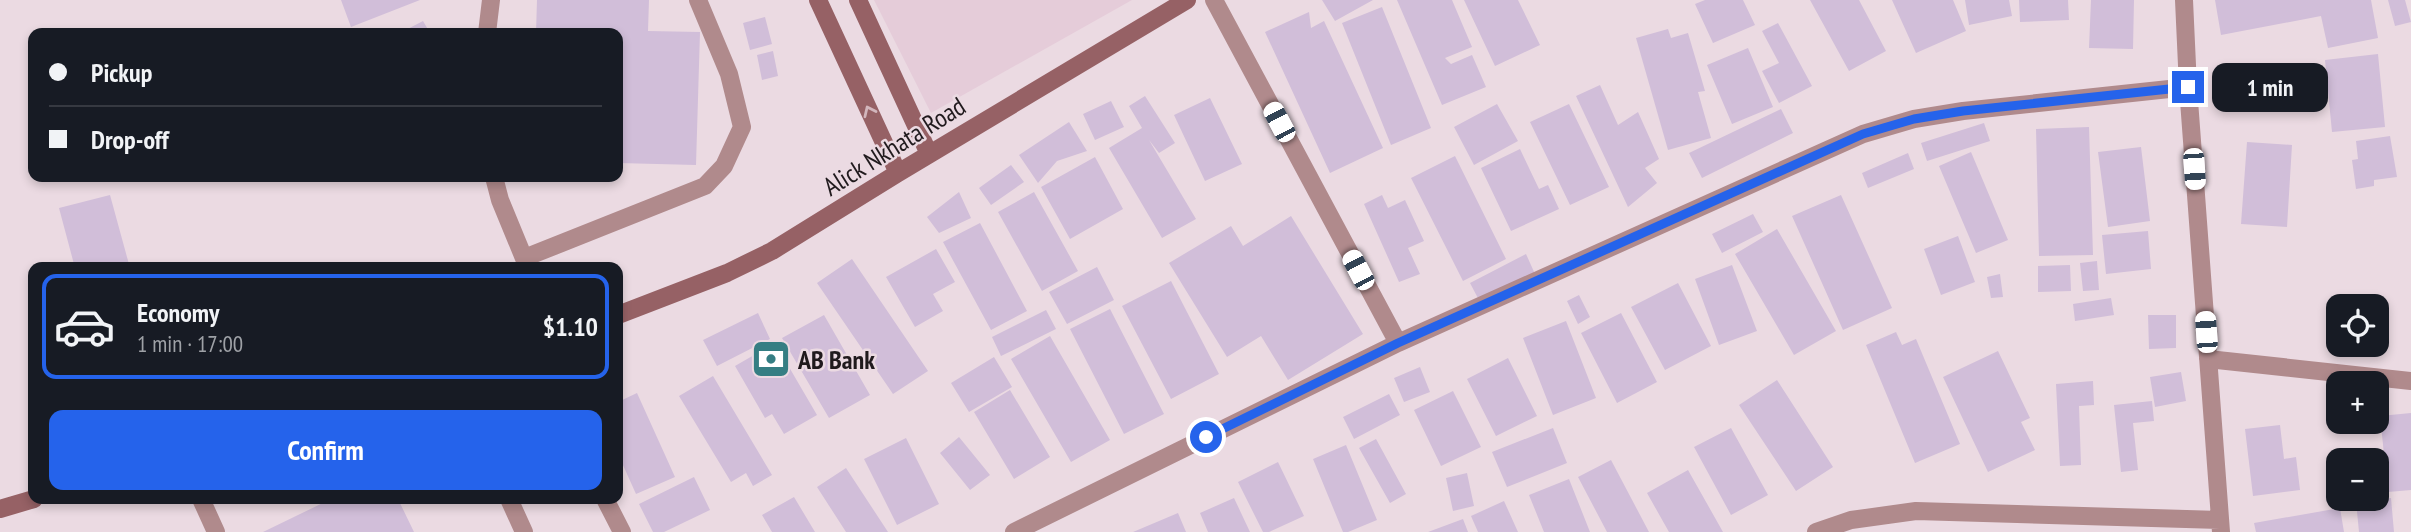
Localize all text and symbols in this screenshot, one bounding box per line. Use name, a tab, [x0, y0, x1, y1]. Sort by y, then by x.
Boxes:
text: Pickup	[91, 56, 152, 89]
callout: 1 min	[2212, 62, 2328, 112]
route end	[2172, 71, 2204, 103]
text: 1 min	[2247, 73, 2293, 102]
street label: Alick Nkhata Road	[817, 89, 971, 203]
car	[1260, 99, 1299, 145]
one-way arrow	[863, 106, 877, 118]
text: Drop-off	[91, 123, 169, 156]
car	[2183, 147, 2206, 191]
car	[1339, 247, 1378, 293]
map controls	[2326, 294, 2389, 511]
button: locate	[2326, 294, 2389, 357]
icon: car	[53, 295, 116, 358]
text: Economy	[137, 296, 219, 329]
text: $1.10	[543, 310, 598, 343]
car	[2195, 310, 2218, 354]
text: 1 min · 17:00	[137, 329, 243, 358]
bank icon: AB Bank	[750, 338, 792, 380]
place label: AB Bank	[797, 343, 875, 376]
button: +	[2326, 371, 2389, 434]
button: Confirm	[49, 410, 602, 490]
route start	[1190, 421, 1222, 453]
button: −	[2326, 448, 2389, 511]

